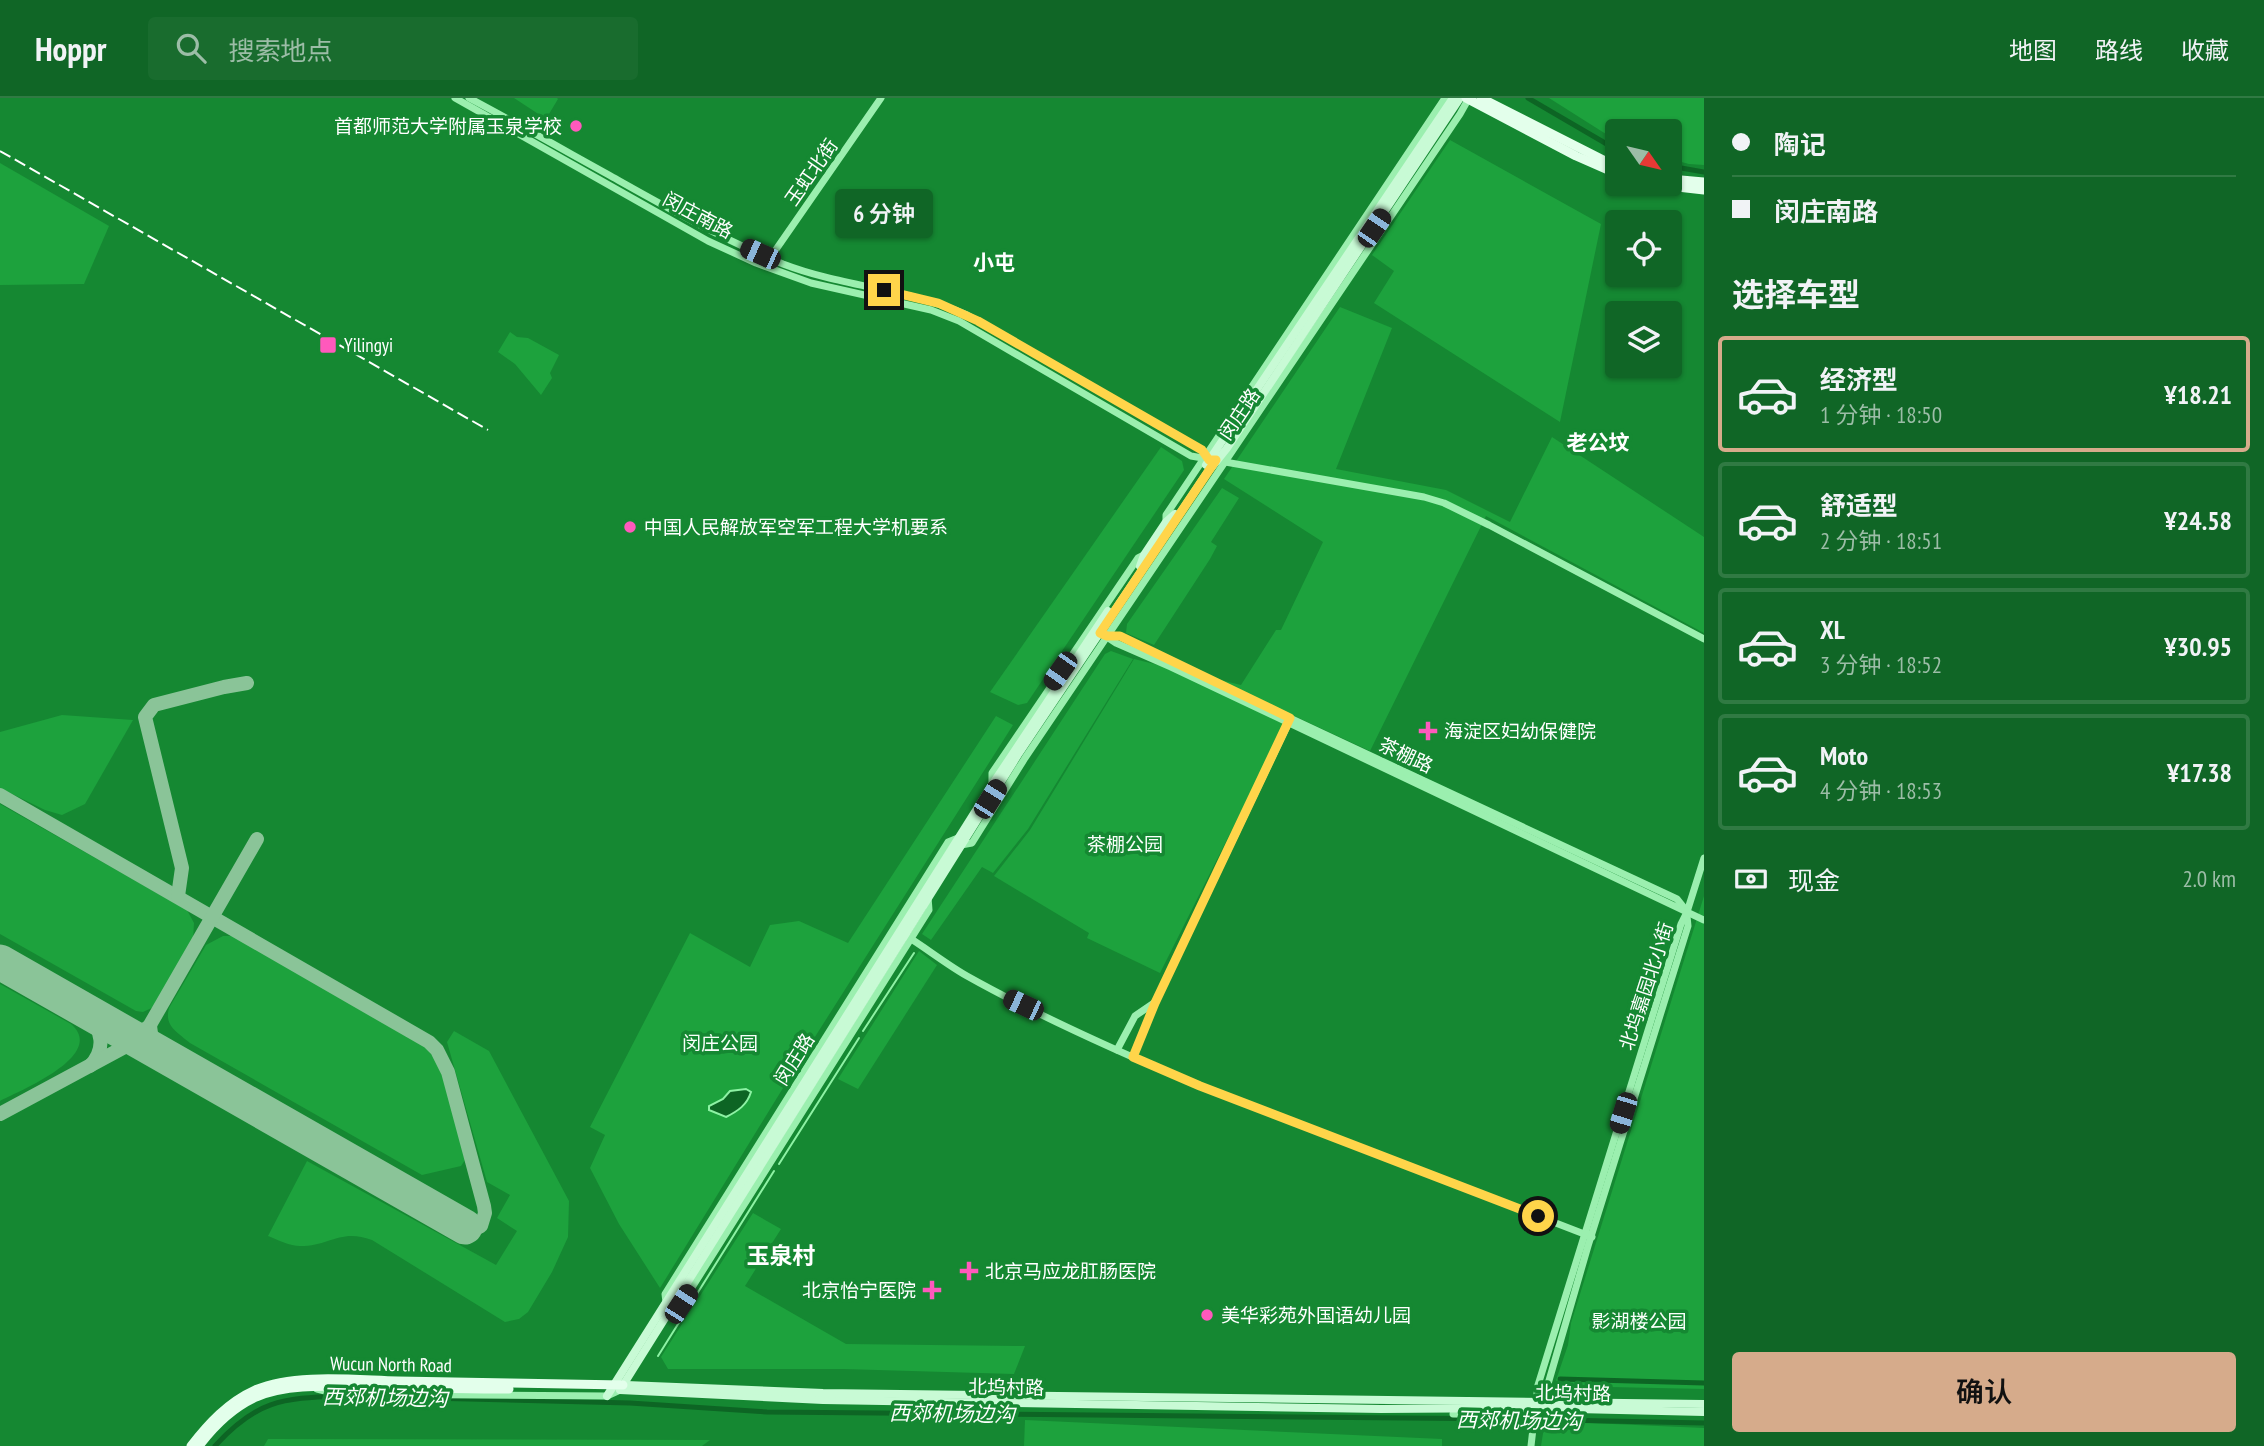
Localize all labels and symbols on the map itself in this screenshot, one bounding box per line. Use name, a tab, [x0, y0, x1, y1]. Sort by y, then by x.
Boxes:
place label: 首都师范大学附属玉泉学校	[334, 114, 562, 138]
marker: 首都师范大学附属玉泉学校	[568, 118, 584, 134]
north arrow	[1605, 119, 1682, 196]
street label: 玉虹北街	[779, 134, 843, 210]
street label: 闵庄南路	[659, 187, 737, 243]
callout: 6 分钟	[835, 188, 933, 238]
car	[1354, 205, 1395, 251]
car	[737, 236, 784, 272]
district label: 小屯	[973, 249, 1015, 276]
route end	[868, 274, 900, 306]
place label: Yilingyi	[344, 333, 393, 357]
marker: Yilingyi	[318, 335, 338, 355]
street label: 闵庄路	[1213, 384, 1265, 444]
district label: 老公坟	[1567, 429, 1630, 456]
place label: 中国人民解放军空军工程大学机要系	[644, 515, 948, 539]
marker: 中国人民解放军空军工程大学机要系	[622, 519, 638, 535]
car	[1040, 648, 1081, 694]
place label: 海淀区妇幼保健院	[1444, 719, 1596, 743]
marker: 海淀区妇幼保健院	[1418, 721, 1438, 741]
street label: 茶棚路	[1375, 732, 1437, 778]
car	[970, 776, 1011, 822]
park label: 茶棚公园	[1087, 832, 1163, 856]
street label: 北坞嘉园北小街	[1614, 919, 1678, 1053]
car	[1000, 987, 1047, 1023]
street label: 闵庄路	[769, 1028, 819, 1090]
park label: 闵庄公园	[682, 1031, 758, 1055]
car	[1607, 1090, 1640, 1136]
route start	[1522, 1200, 1554, 1232]
district label: 玉泉村	[747, 1241, 816, 1270]
place label: 北京马应龙肛肠医院	[985, 1259, 1156, 1283]
marker: 北京马应龙肛肠医院	[959, 1261, 979, 1281]
place label: 北京怡宁医院	[802, 1278, 916, 1302]
marker: 北京怡宁医院	[922, 1280, 942, 1300]
car	[661, 1281, 702, 1327]
place label: 美华彩苑外国语幼儿园	[1221, 1303, 1411, 1327]
marker: 美华彩苑外国语幼儿园	[1199, 1307, 1215, 1323]
park label: 影湖楼公园	[1591, 1309, 1687, 1333]
street label: Wucun North Road	[330, 1351, 452, 1377]
street label: 北坞村路	[968, 1374, 1044, 1400]
street label: 北坞村路	[1535, 1380, 1611, 1406]
water label: 西郊机场边沟	[322, 1383, 450, 1412]
water label: 西郊机场边沟	[889, 1399, 1017, 1428]
water label: 西郊机场边沟	[1456, 1406, 1584, 1435]

